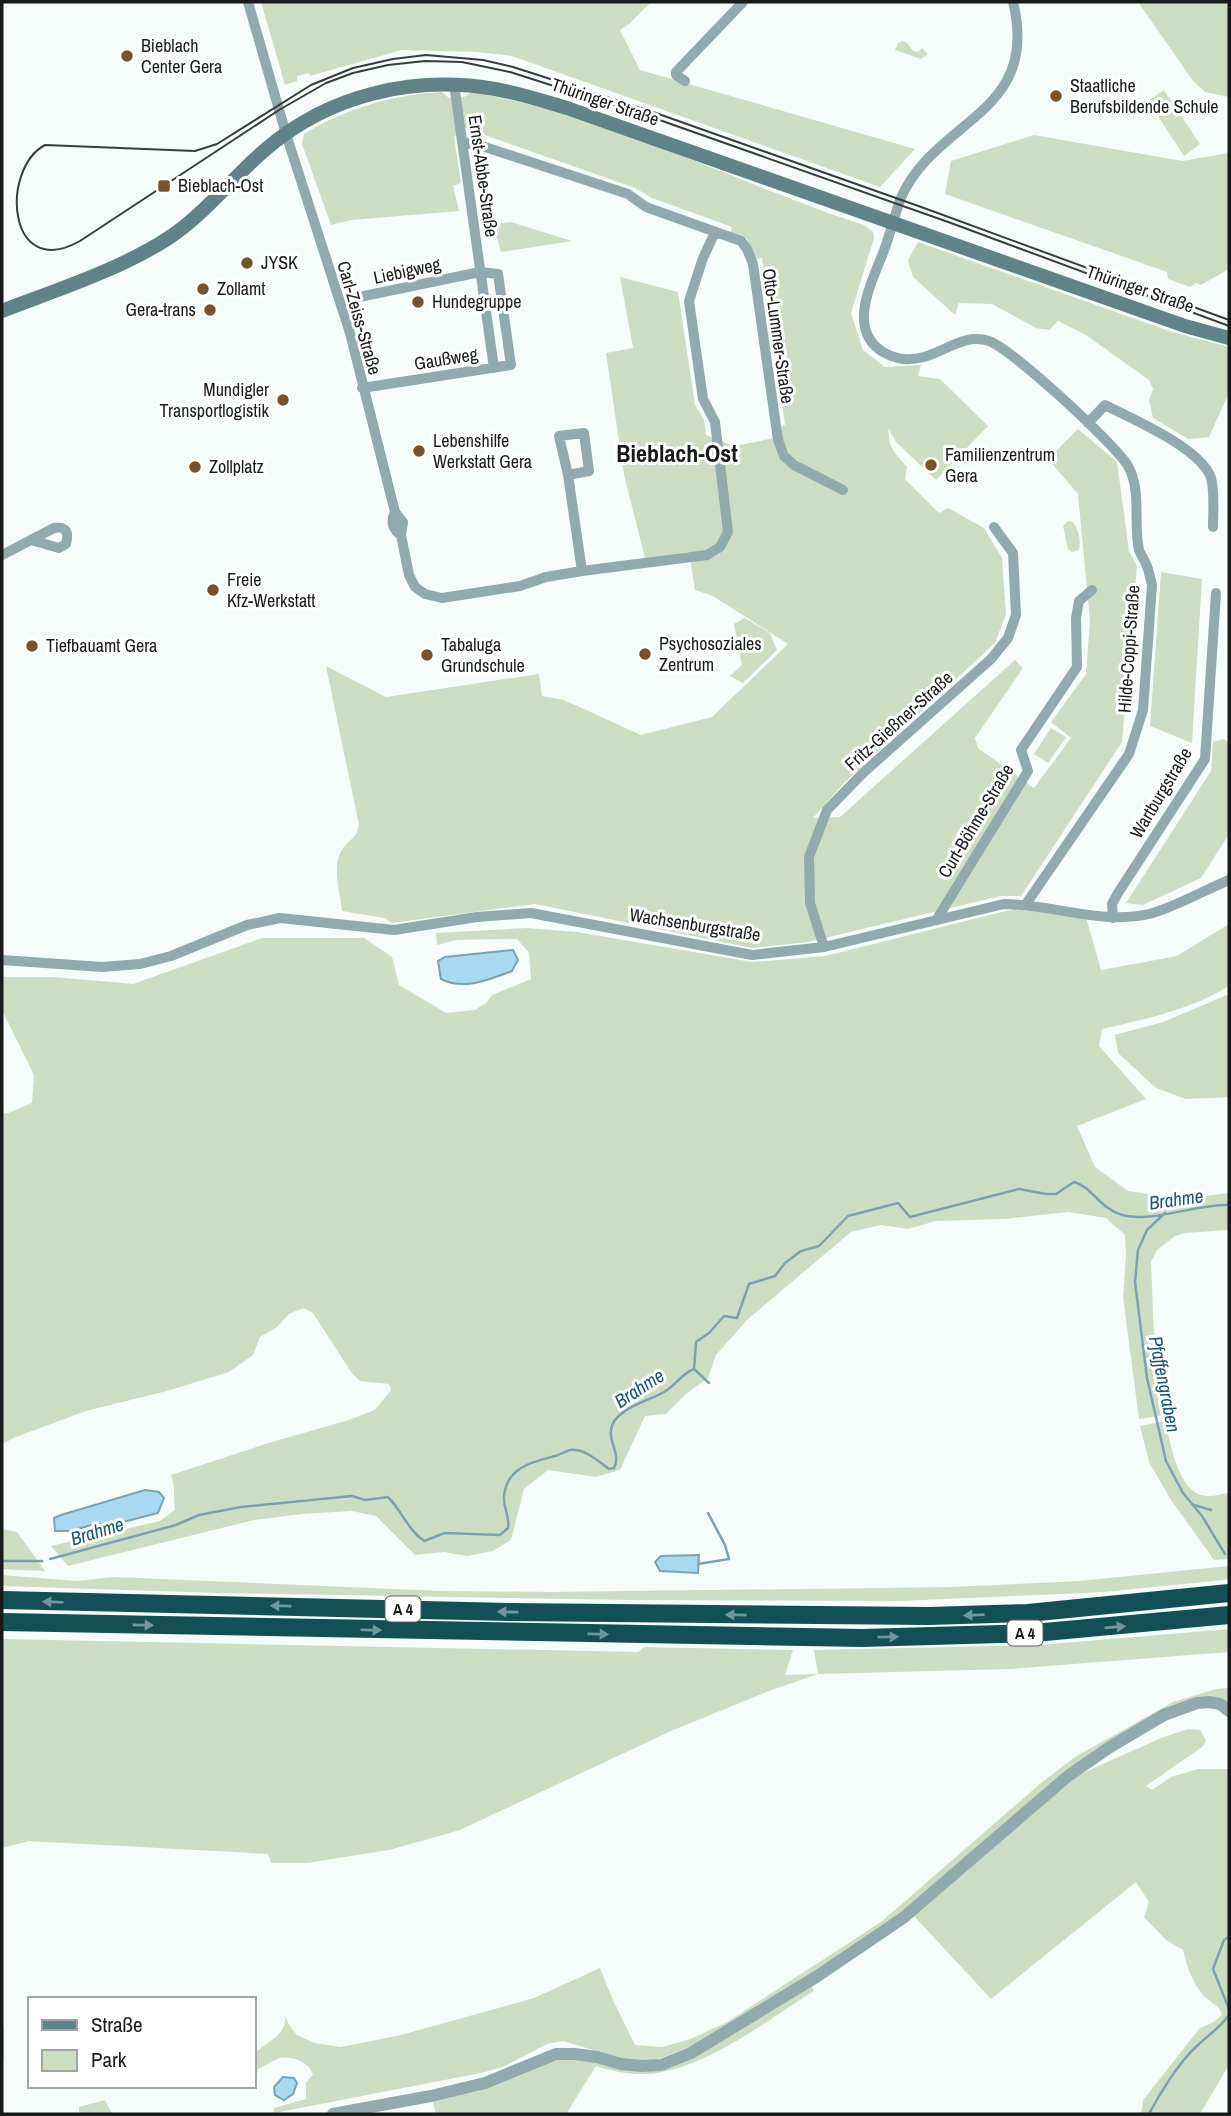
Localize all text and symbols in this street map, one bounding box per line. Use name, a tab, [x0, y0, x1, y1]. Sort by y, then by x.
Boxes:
place label: Bieblach Center Gera	[141, 33, 222, 79]
marker: Bieblach Center Gera	[119, 48, 135, 64]
street label: Thüringer Straße	[548, 71, 662, 132]
place label: Staatliche Berufsbildende Schule	[1070, 73, 1219, 119]
marker: Staatliche Berufsbildende Schule	[1048, 88, 1064, 104]
street label: Ernst-Abbe-Straße	[463, 113, 504, 239]
place label: Bieblach-Ost	[178, 173, 263, 198]
marker: Bieblach-Ost	[156, 178, 172, 194]
place label: JYSK	[261, 250, 298, 275]
street label: Liebigweg	[371, 251, 444, 290]
marker: JYSK	[239, 255, 255, 271]
street label: Carl-Zeiss-Straße	[331, 258, 388, 378]
street label: Thüringer Straße	[1083, 258, 1197, 319]
street label: Otto-Lummer-Straße	[757, 267, 800, 405]
place label: Zollamt	[217, 276, 265, 301]
marker: Zollamt	[195, 281, 211, 297]
place label: Hundegruppe	[432, 289, 521, 314]
marker: Hundegruppe	[410, 294, 426, 310]
place label: Gera-trans	[125, 297, 196, 322]
marker: Gera-trans	[202, 302, 218, 318]
street label: Gaußweg	[412, 341, 480, 376]
place label: Mundigler Transportlogistik	[160, 377, 270, 423]
marker: Mundigler Transportlogistik	[275, 392, 291, 408]
place label: Lebenshilfe Werkstatt Gera	[433, 428, 532, 474]
district label: Bieblach-Ost	[616, 437, 738, 469]
place label: Familienzentrum Gera	[945, 442, 1055, 488]
marker: Lebenshilfe Werkstatt Gera	[411, 443, 427, 459]
place label: Zollplatz	[209, 454, 264, 479]
marker: Familienzentrum Gera	[923, 457, 939, 473]
marker: Zollplatz	[187, 459, 203, 475]
place label: Freie Kfz-Werkstatt	[227, 567, 315, 613]
marker: Freie Kfz-Werkstatt	[205, 582, 221, 598]
street label: Hilde-Coppi-Straße	[1112, 584, 1145, 714]
place label: Psychosoziales Zentrum	[659, 631, 762, 677]
place label: Tabaluga Grundschule	[441, 632, 525, 678]
place label: Tiefbauamt Gera	[46, 633, 157, 658]
marker: Tiefbauamt Gera	[24, 638, 40, 654]
marker: Psychosoziales Zentrum	[637, 646, 653, 662]
marker: Tabaluga Grundschule	[419, 647, 435, 663]
street label: Fritz-Gießner-Straße	[839, 665, 958, 776]
street label: Wartburgstraße	[1124, 743, 1198, 843]
street label: Curt-Böhme-Straße	[932, 759, 1019, 882]
street label: Wachsenburgstraße	[628, 902, 762, 947]
water label: Brahme	[1147, 1182, 1205, 1216]
water label: Pfaffengraben	[1143, 1334, 1187, 1434]
water label: Brahme	[609, 1362, 669, 1414]
water label: Brahme	[67, 1511, 127, 1551]
one-way arrow	[42, 1596, 64, 1607]
road number: A 4	[386, 1596, 420, 1622]
one-way arrow	[269, 1600, 291, 1612]
one-way arrow	[497, 1606, 519, 1618]
one-way arrow	[724, 1609, 746, 1620]
one-way arrow	[963, 1609, 985, 1620]
one-way arrow	[133, 1619, 155, 1631]
road number: A 4	[1007, 1620, 1042, 1646]
one-way arrow	[1104, 1621, 1126, 1632]
one-way arrow	[360, 1624, 382, 1635]
one-way arrow	[588, 1628, 610, 1640]
one-way arrow	[877, 1631, 899, 1643]
legend	[28, 1997, 256, 2088]
text: Straße	[91, 2010, 143, 2039]
text: Park	[91, 2045, 127, 2074]

